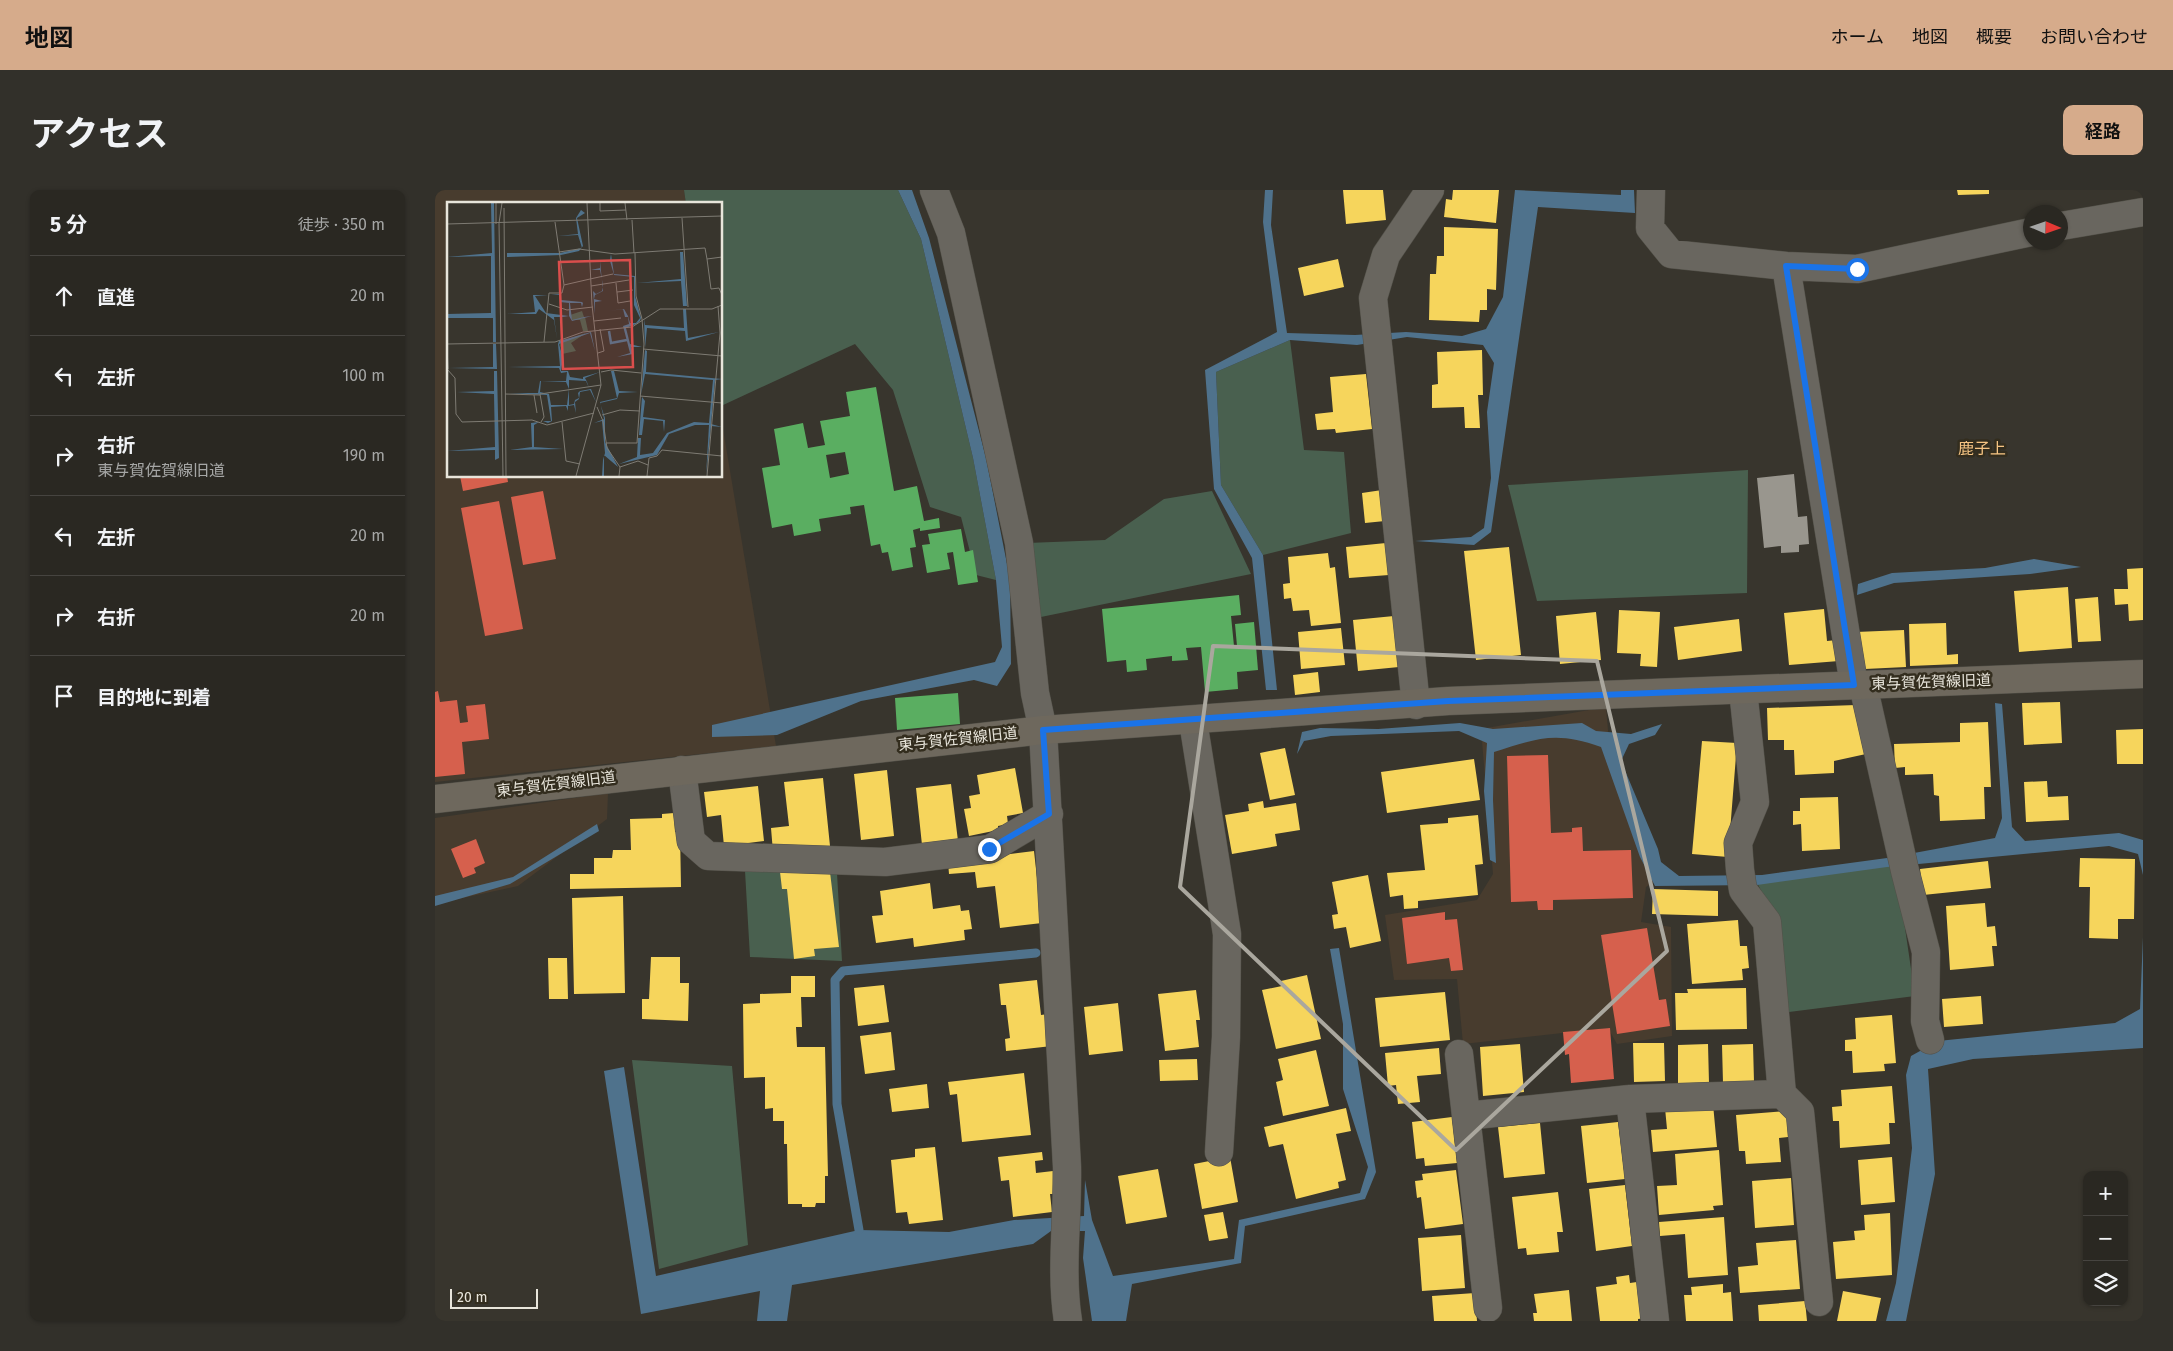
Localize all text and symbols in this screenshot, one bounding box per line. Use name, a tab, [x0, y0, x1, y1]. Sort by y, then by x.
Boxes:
text: 地図	[25, 24, 73, 52]
text: ホーム	[1831, 26, 1884, 48]
text: 地図	[1912, 26, 1948, 48]
text: 概要	[1976, 26, 2012, 48]
text: お問い合わせ	[2040, 26, 2148, 48]
button: 経路	[2063, 105, 2143, 155]
text: アクセス	[30, 113, 168, 155]
inset map	[447, 202, 723, 478]
north arrow	[2023, 205, 2068, 250]
text: 5 分	[50, 212, 87, 238]
text: 徒歩 · 350 m	[298, 215, 385, 234]
route start	[1846, 258, 1869, 281]
icon: ahead	[50, 282, 78, 310]
text: 直進	[97, 286, 135, 309]
text: 20 m	[350, 286, 385, 305]
icon: left	[50, 362, 78, 390]
text: 左折	[97, 366, 135, 389]
text: 100 m	[342, 366, 385, 385]
text: 右折	[97, 434, 135, 457]
district label: 鹿子上	[1958, 439, 2006, 458]
icon: right	[50, 442, 78, 470]
text: 190 m	[343, 446, 385, 465]
text: 東与賀佐賀線旧道	[97, 461, 225, 480]
icon: left	[50, 522, 78, 550]
text: 左折	[97, 526, 135, 549]
text: 20 m	[350, 526, 385, 545]
icon: right	[50, 602, 78, 630]
text: 右折	[97, 606, 135, 629]
text: 20 m	[350, 606, 385, 625]
street label: 東与賀佐賀線旧道	[1871, 671, 1991, 693]
icon: arrive	[50, 682, 78, 710]
text: 目的地に到着	[97, 686, 211, 709]
street label: 東与賀佐賀線旧道	[897, 724, 1019, 754]
street label: 東与賀佐賀線旧道	[495, 768, 617, 800]
route end	[978, 838, 1001, 861]
map controls	[2083, 1171, 2128, 1306]
button: +	[2083, 1171, 2128, 1216]
button: −	[2083, 1216, 2128, 1261]
button: layers	[2083, 1261, 2128, 1306]
scale bar	[450, 1286, 537, 1309]
text: 20 m	[457, 1289, 487, 1306]

